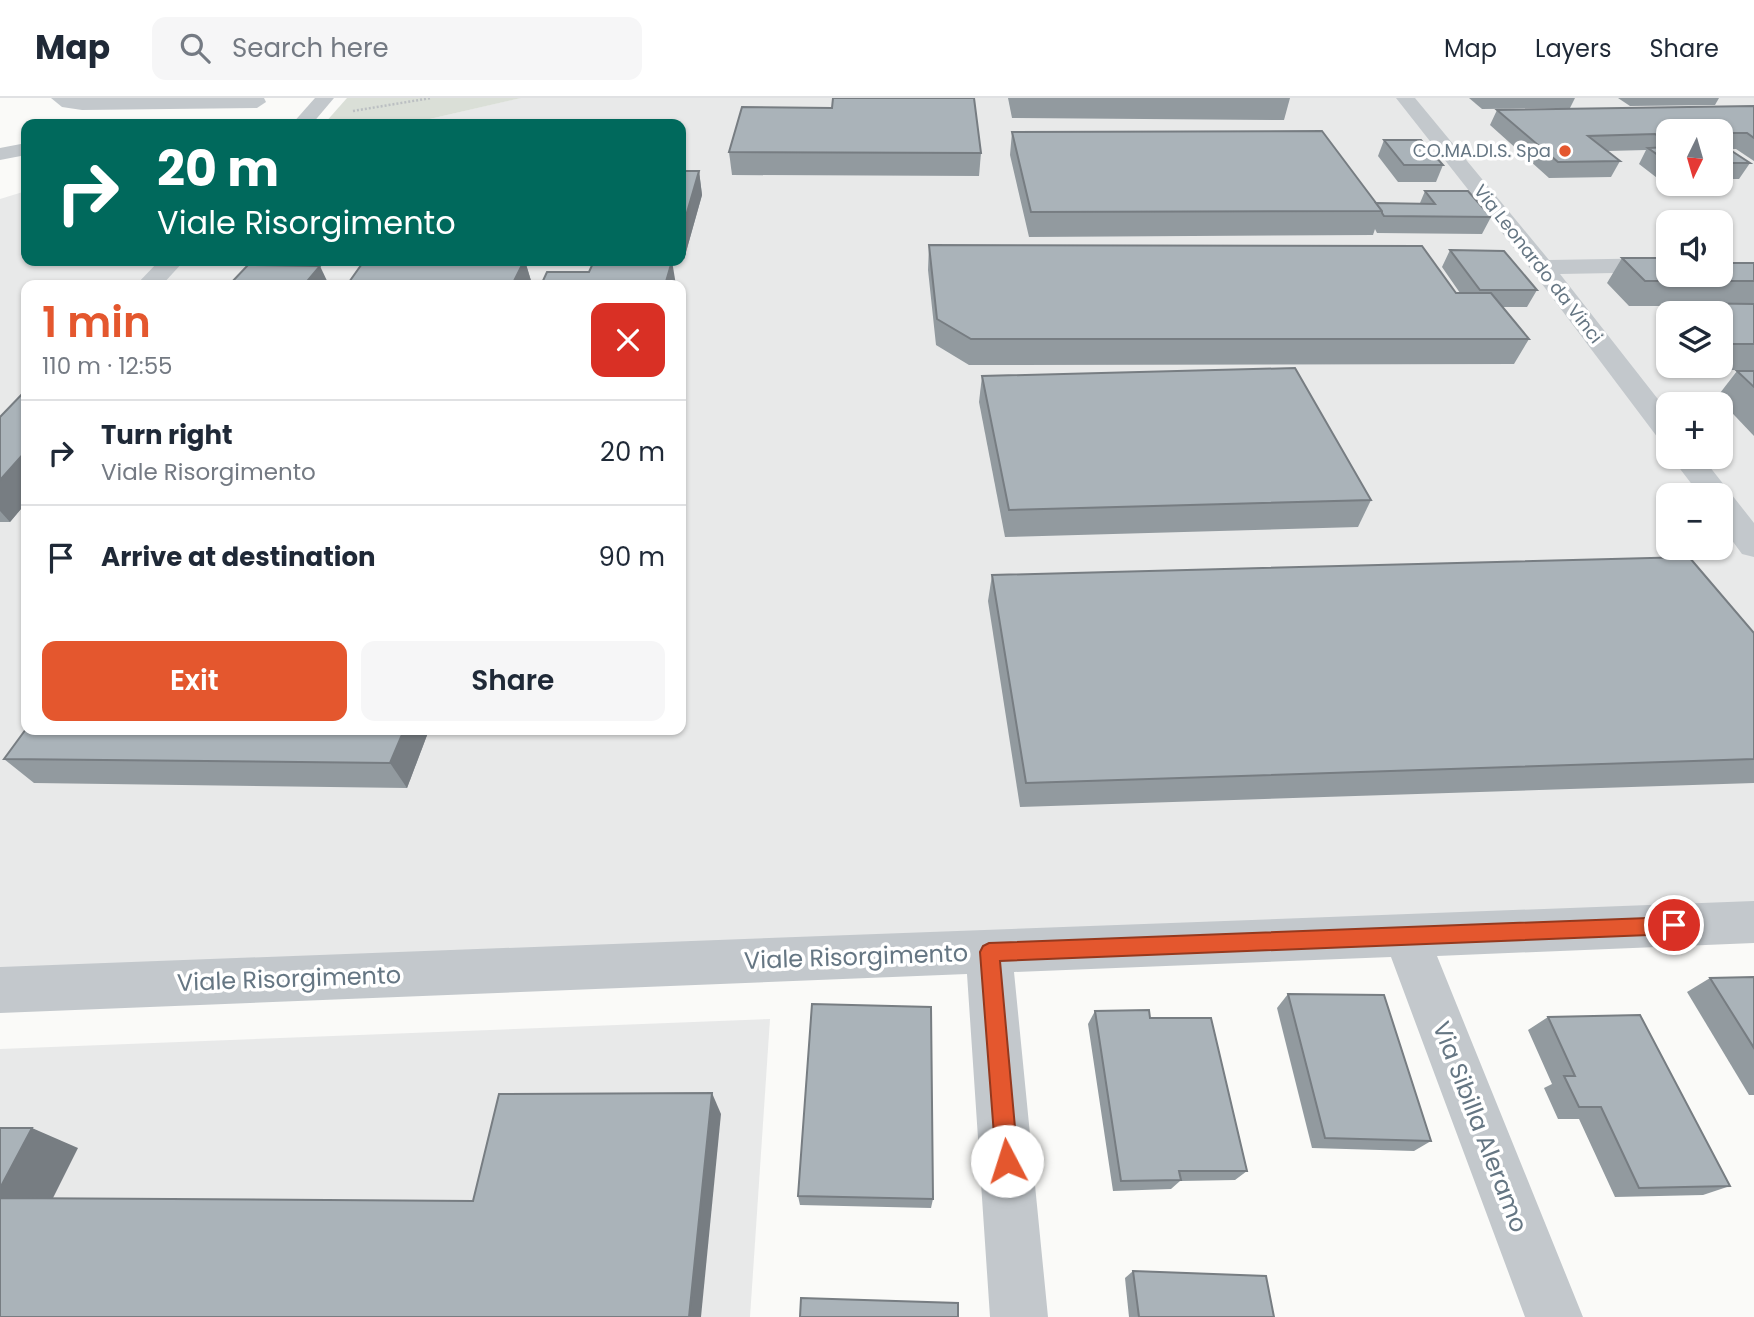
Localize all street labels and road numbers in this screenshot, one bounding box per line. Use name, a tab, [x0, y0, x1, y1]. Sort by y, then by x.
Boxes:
street label: Via Leonardo da Vinci	[1468, 179, 1608, 348]
street label: Viale Risorgimento	[743, 936, 969, 977]
street label: Viale Risorgimento	[176, 958, 402, 999]
street label: Via Sibilla Aleramo	[1425, 1017, 1536, 1237]

